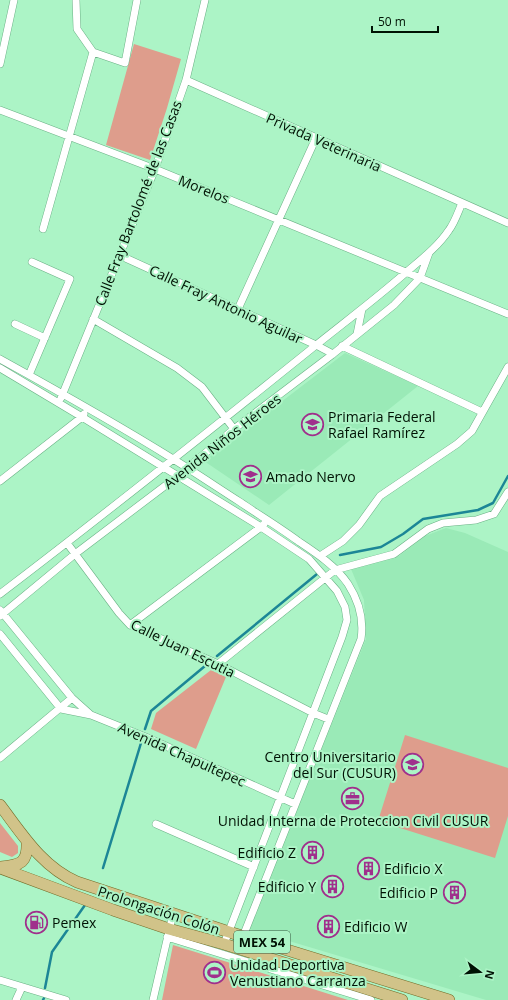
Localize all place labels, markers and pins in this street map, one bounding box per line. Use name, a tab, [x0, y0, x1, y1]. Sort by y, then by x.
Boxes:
place label: Primaria Federal Rafael Ramírez	[328, 407, 436, 442]
school or university icon: Primaria Federal Rafael Ramírez	[299, 411, 325, 437]
school or university icon: Amado Nervo	[238, 463, 264, 489]
place label: Amado Nervo	[266, 467, 356, 486]
place label: Centro Universitario del Sur (CUSUR)	[264, 747, 396, 782]
school or university icon: Centro Universitario del Sur (CUSUR)	[399, 751, 425, 777]
office icon: Unidad Interna de Proteccion Civil CUSUR	[340, 785, 366, 811]
place label: Unidad Interna de Proteccion Civil CUSUR	[218, 811, 489, 830]
building icon: Edificio Z	[299, 839, 325, 865]
place label: Edificio Z	[238, 843, 296, 862]
building icon: Edificio X	[356, 855, 382, 881]
place label: Edificio X	[384, 859, 443, 878]
building icon: Edificio Y	[319, 873, 345, 899]
place label: Edificio Y	[258, 877, 316, 896]
building icon: Edificio P	[441, 879, 467, 905]
place label: Edificio P	[379, 883, 438, 902]
fuel station icon: Pemex	[24, 909, 50, 935]
place label: Pemex	[52, 913, 97, 932]
building icon: Edificio W	[316, 913, 342, 939]
place label: Edificio W	[344, 917, 407, 936]
place label: Unidad Deportiva Venustiano Carranza	[230, 955, 366, 990]
sports icon: Unidad Deportiva Venustiano Carranza	[201, 959, 227, 985]

